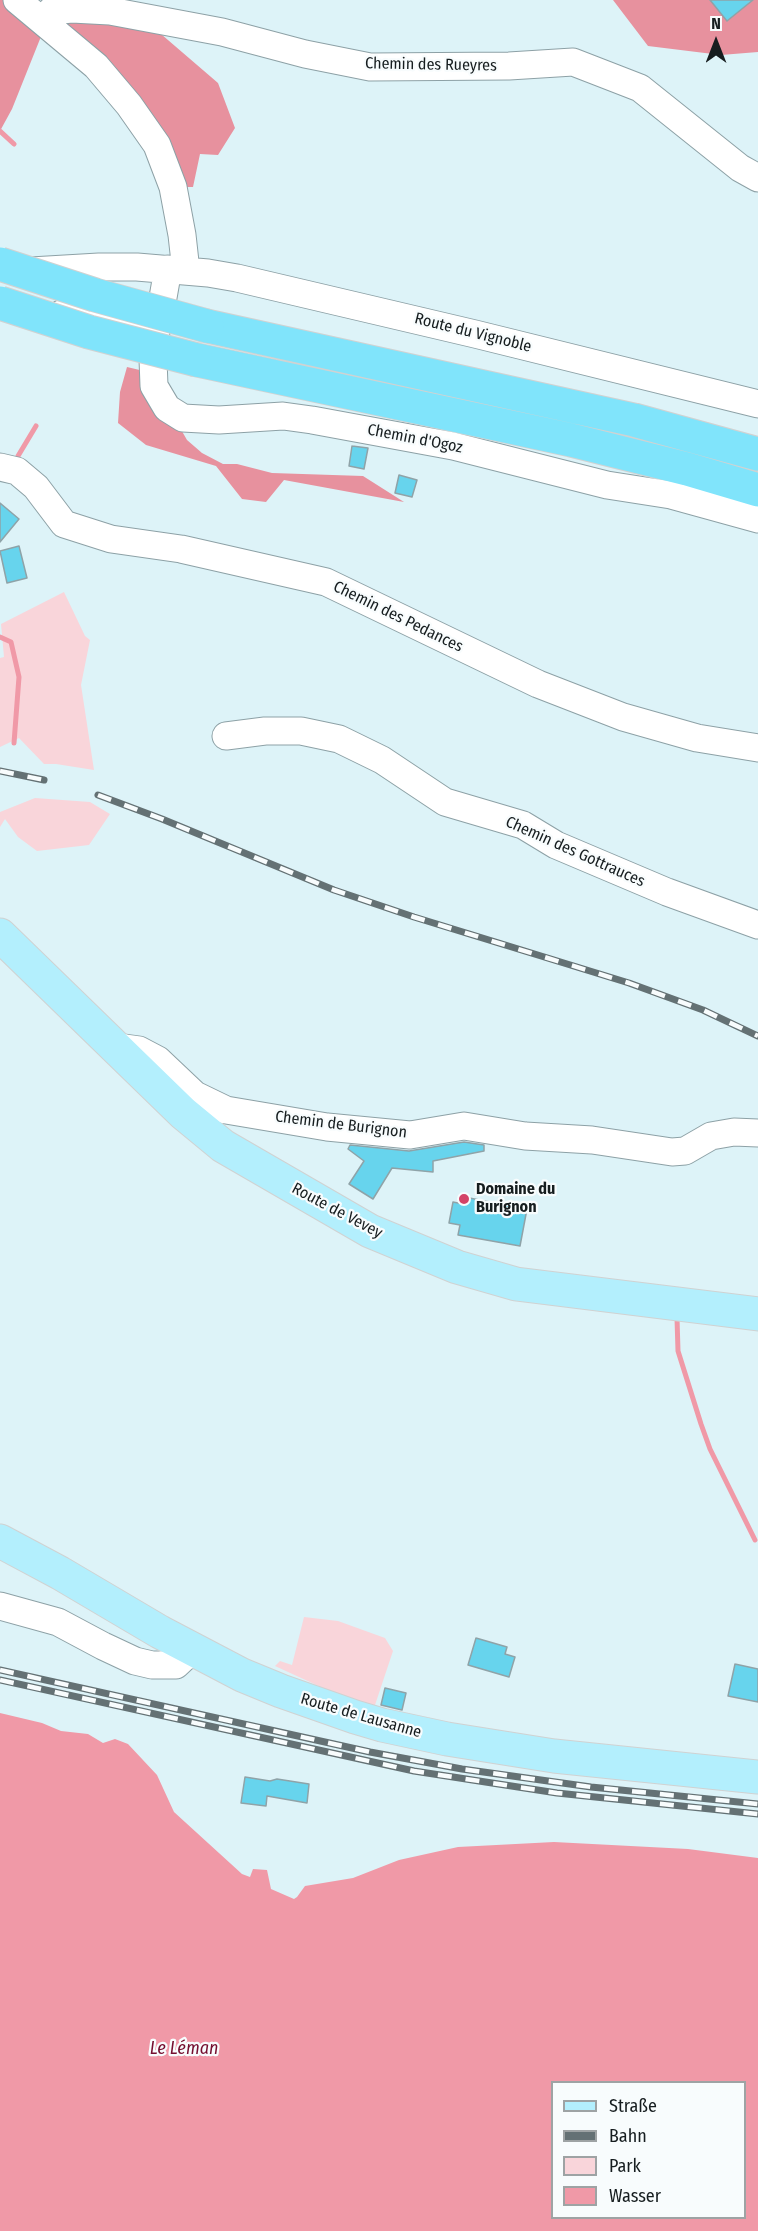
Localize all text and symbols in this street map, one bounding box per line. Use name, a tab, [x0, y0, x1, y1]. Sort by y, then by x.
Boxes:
north arrow	[686, 12, 746, 72]
text: N	[711, 14, 721, 33]
street label: Chemin des Rueyres	[365, 54, 497, 76]
street label: Route du Vignoble	[413, 309, 533, 357]
street label: Chemin d'Ogoz	[366, 420, 464, 458]
street label: Chemin des Pedances	[330, 577, 466, 657]
street label: Chemin des Gottrauces	[502, 813, 648, 891]
street label: Chemin de Burignon	[274, 1107, 408, 1143]
street label: Route de Vevey	[288, 1179, 386, 1243]
place label: Domaine du Burignon	[476, 1180, 555, 1218]
marker: Domaine du Burignon	[457, 1192, 471, 1206]
street label: Route de Lausanne	[298, 1690, 424, 1742]
water label: Le Léman	[150, 2038, 218, 2060]
legend	[551, 2081, 746, 2219]
text: Straße	[609, 2095, 657, 2117]
text: Bahn	[609, 2125, 647, 2147]
text: Park	[609, 2155, 641, 2177]
text: Wasser	[609, 2185, 661, 2207]

